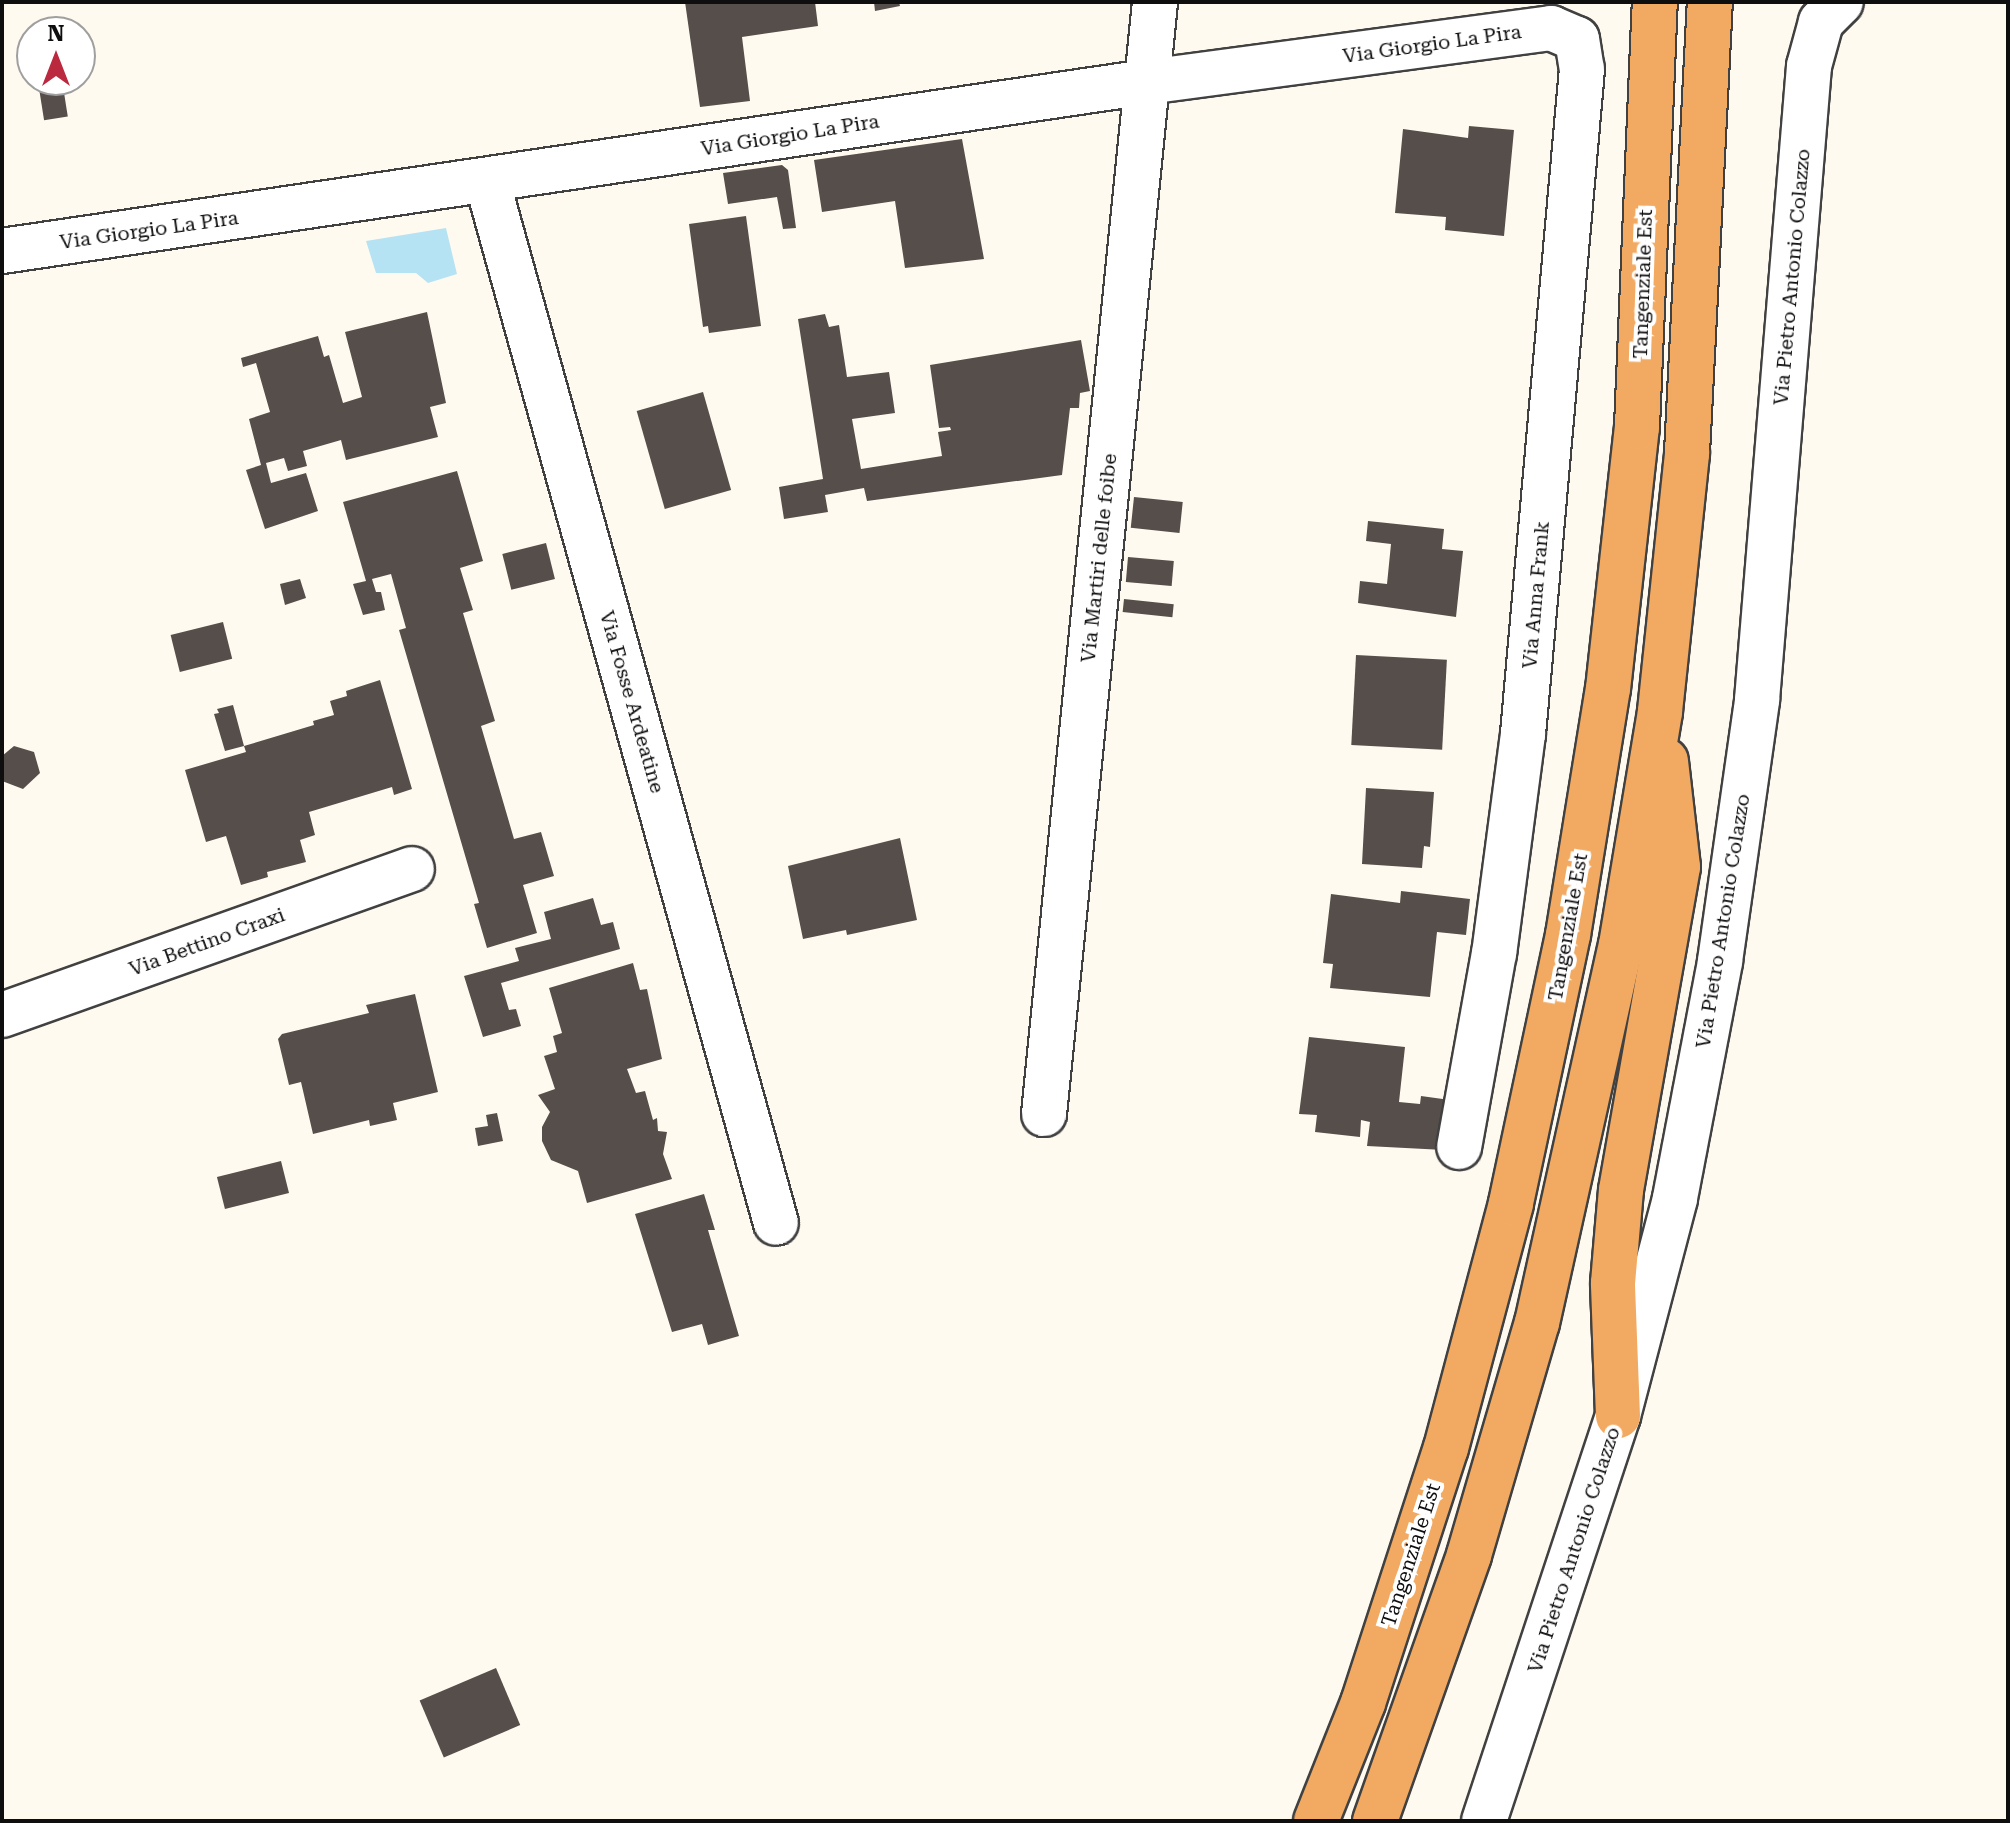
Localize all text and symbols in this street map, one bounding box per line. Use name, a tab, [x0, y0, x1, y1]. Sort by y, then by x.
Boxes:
north arrow	[16, 16, 96, 96]
street label: Via Giorgio La Pira	[1341, 20, 1523, 68]
text: N	[48, 21, 64, 46]
street label: Via Giorgio La Pira	[699, 109, 881, 161]
street label: Via Pietro Antonio Colazzo	[1769, 148, 1815, 406]
street label: Via Giorgio La Pira	[58, 206, 240, 254]
street label: Tangenziale Est	[1628, 209, 1658, 359]
street label: Via Martiri delle foibe	[1076, 452, 1122, 664]
street label: Via Anna Frank	[1518, 520, 1554, 670]
street label: Via Fosse Ardeatine	[594, 608, 670, 796]
street label: Via Pietro Antonio Colazzo	[1691, 792, 1755, 1050]
street label: Tangenziale Est	[1543, 851, 1593, 1003]
street label: Via Bettino Craxi	[126, 903, 288, 981]
street label: Via Pietro Antonio Colazzo	[1523, 1424, 1625, 1676]
street label: Tangenziale Est	[1377, 1480, 1445, 1630]

